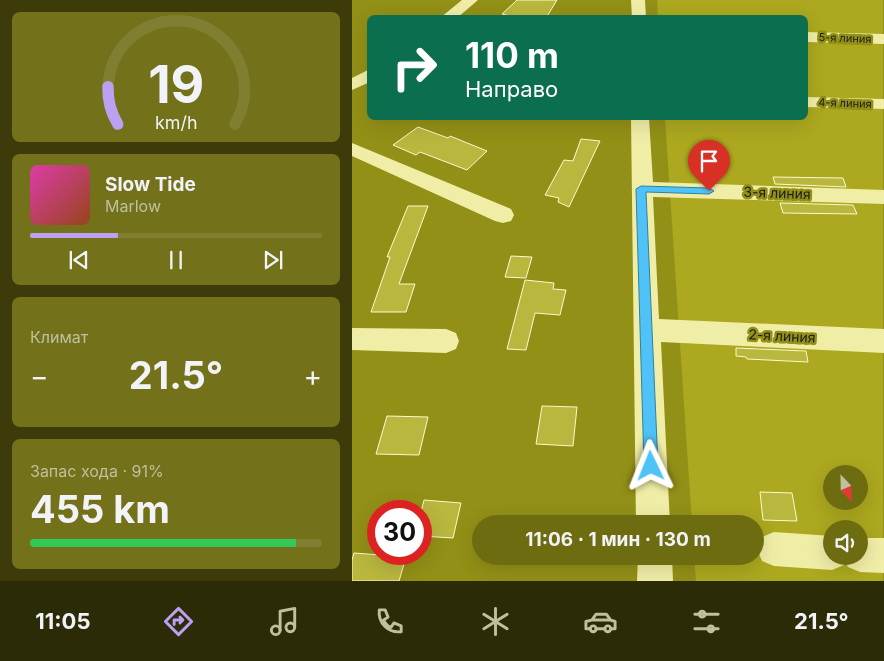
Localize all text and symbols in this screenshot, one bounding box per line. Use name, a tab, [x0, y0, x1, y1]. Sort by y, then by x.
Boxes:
street label: 5-я линия	[818, 30, 872, 46]
text: 110 m	[465, 34, 559, 76]
icon: right	[382, 35, 447, 100]
text: 19	[148, 53, 204, 116]
text: Направо	[465, 76, 558, 102]
street label: 4-я линия	[818, 95, 872, 111]
text: km/h	[155, 112, 197, 133]
pin	[688, 140, 730, 191]
icon: arrive	[695, 147, 723, 175]
text: Slow Tide	[105, 173, 196, 196]
street label: 3-я линия	[743, 183, 811, 202]
text: Marlow	[105, 196, 161, 216]
icon: previous	[65, 246, 93, 274]
icon: pause	[162, 246, 190, 274]
icon: next	[259, 246, 287, 274]
street label: 2-я линия	[748, 325, 816, 346]
text: Климат	[30, 327, 88, 347]
text: 21.5°	[129, 352, 223, 398]
text: −	[30, 359, 49, 393]
text: +	[303, 359, 322, 393]
position arrow	[624, 439, 676, 491]
text: Запас хода · 91%	[30, 461, 164, 481]
north arrow	[823, 465, 868, 510]
map controls	[823, 465, 868, 565]
text: 455 km	[30, 486, 170, 532]
speed limit sign: 30	[367, 500, 432, 565]
button: sound	[823, 520, 868, 565]
text: 11:06 · 1 мин · 130 m	[525, 528, 711, 551]
icon: directions	[161, 604, 196, 639]
icon: music	[267, 604, 302, 639]
icon: phone	[372, 604, 407, 639]
icon: climate	[478, 604, 513, 639]
icon: car	[583, 604, 618, 639]
icon: filters	[689, 604, 724, 639]
text: 11:05	[35, 608, 90, 634]
text: 21.5°	[794, 608, 849, 634]

